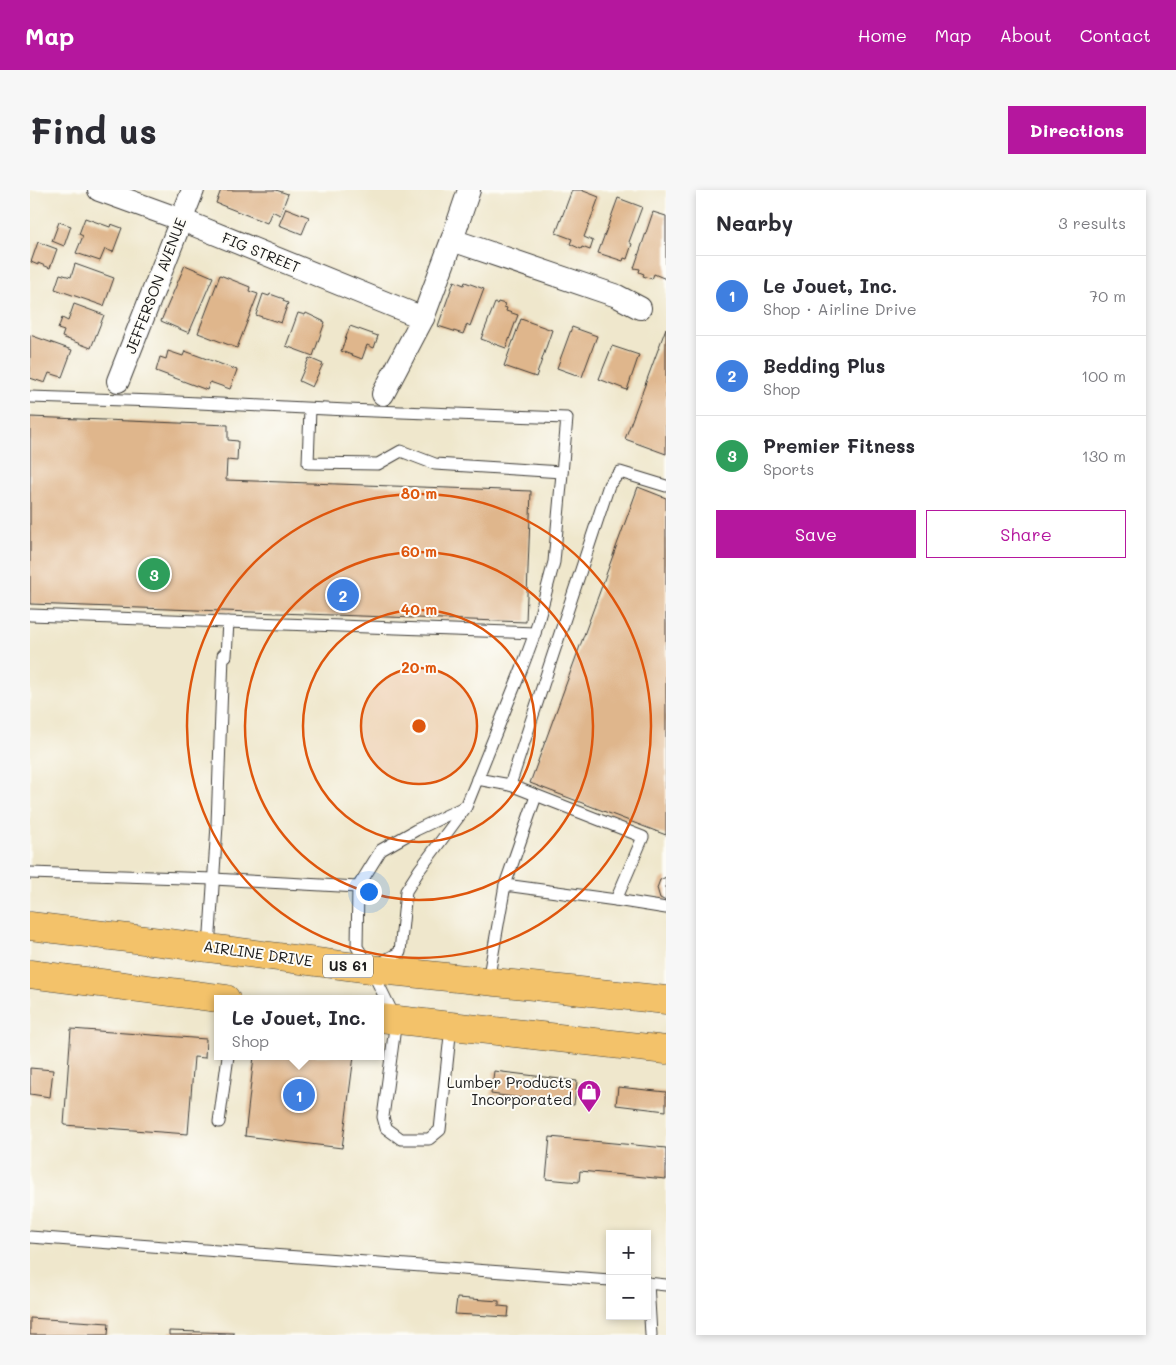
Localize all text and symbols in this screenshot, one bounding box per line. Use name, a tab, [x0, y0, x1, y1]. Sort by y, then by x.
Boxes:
text: Map	[25, 20, 74, 51]
text: Home	[858, 23, 907, 47]
text: Map	[935, 23, 971, 47]
text: About	[999, 23, 1052, 47]
text: Contact	[1080, 23, 1151, 47]
button: Directions	[1008, 106, 1146, 154]
text: Find us	[30, 107, 157, 153]
text: Nearby	[716, 209, 793, 236]
text: 3 results	[1058, 212, 1126, 233]
street label: JEFFERSON AVENUE	[120, 214, 190, 356]
street label: FIG STREET	[219, 227, 304, 277]
text: Le Jouet, Inc.	[763, 273, 897, 298]
text: 1	[728, 285, 736, 306]
text: 70 m	[1089, 285, 1126, 306]
text: Shop · Airline Drive	[763, 298, 917, 319]
text: Bedding Plus	[763, 353, 885, 378]
text: 2	[728, 365, 736, 386]
text: 100 m	[1081, 365, 1126, 386]
text: Shop	[763, 378, 800, 399]
text: Premier Fitness	[763, 433, 915, 458]
text: 3	[727, 445, 737, 466]
text: 130 m	[1082, 445, 1126, 466]
text: Sports	[763, 458, 814, 479]
text: 80 m	[401, 483, 437, 503]
button: Save	[716, 510, 916, 558]
button: Share	[926, 510, 1126, 558]
text: 60 m	[401, 541, 437, 561]
pin: 3	[138, 555, 170, 593]
pin: 2	[327, 576, 359, 614]
text: 40 m	[401, 599, 437, 619]
text: 20 m	[401, 657, 437, 677]
centre of rings	[410, 717, 428, 735]
your location	[356, 879, 382, 905]
street label: AIRLINE DRIVE	[202, 935, 314, 971]
road number: US 61	[323, 954, 373, 978]
popup	[214, 995, 384, 1060]
text: Le Jouet, Inc.	[232, 1005, 366, 1030]
text: Shop	[232, 1030, 269, 1051]
place label: Lumber Products Incorporated	[447, 1072, 572, 1109]
pin: 1	[283, 1076, 315, 1114]
shop icon: Lumber Products Incorporated	[576, 1079, 602, 1113]
map controls	[606, 1230, 651, 1320]
button: +	[606, 1230, 651, 1275]
button: −	[606, 1275, 651, 1320]

